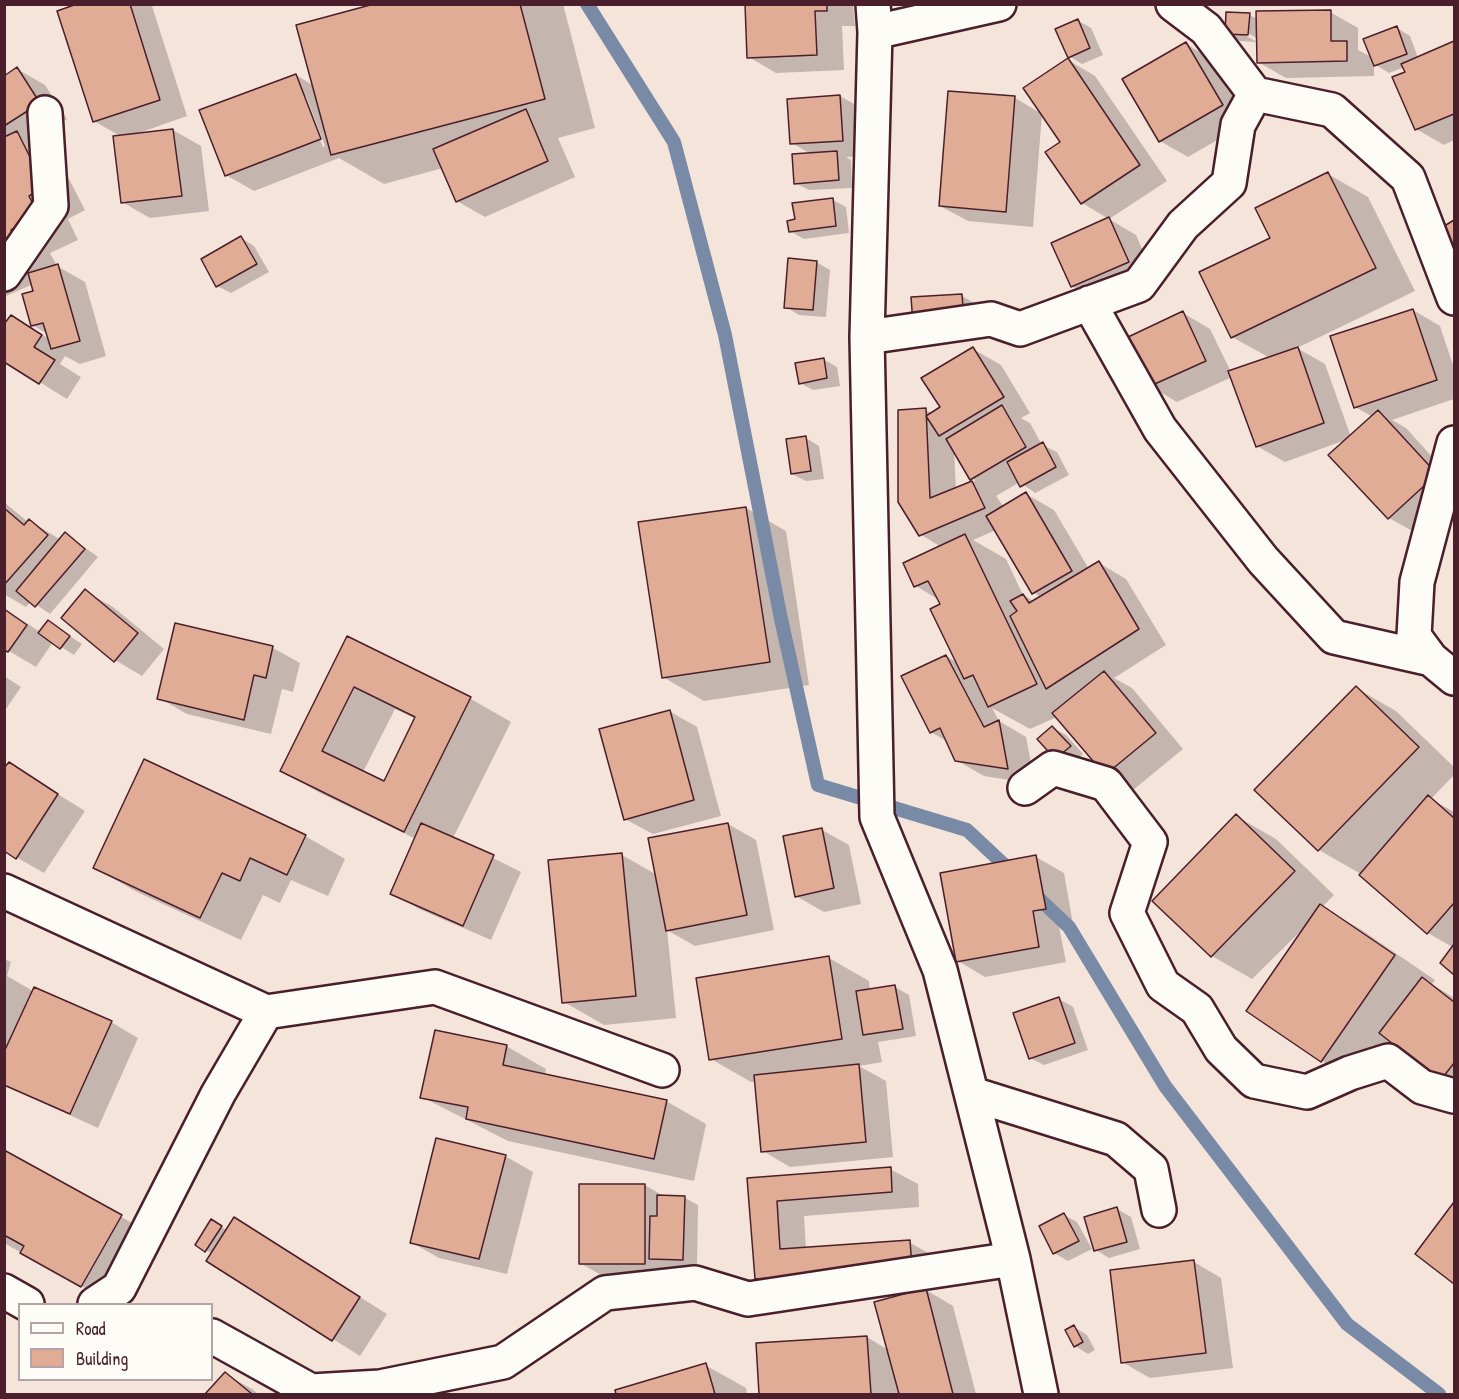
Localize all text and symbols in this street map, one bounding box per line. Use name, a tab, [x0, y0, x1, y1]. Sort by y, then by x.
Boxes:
legend	[18, 1303, 213, 1381]
text: Road	[76, 1316, 106, 1341]
text: Building	[76, 1346, 128, 1371]

